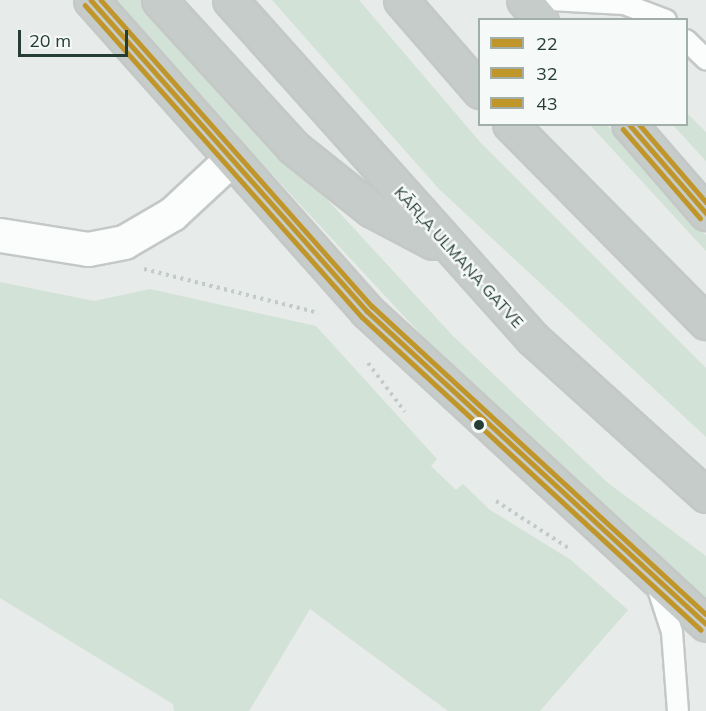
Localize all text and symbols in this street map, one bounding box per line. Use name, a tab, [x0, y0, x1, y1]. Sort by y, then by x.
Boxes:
scale bar	[21, 18, 130, 56]
legend	[478, 18, 688, 126]
text: 20 m	[29, 29, 71, 52]
text: 22	[536, 32, 558, 55]
text: 32	[536, 62, 558, 85]
text: 43	[536, 92, 558, 115]
street label: KĀRĻA ULMAŅA GATVE	[391, 182, 527, 332]
unlabelled marker	[473, 419, 485, 431]

